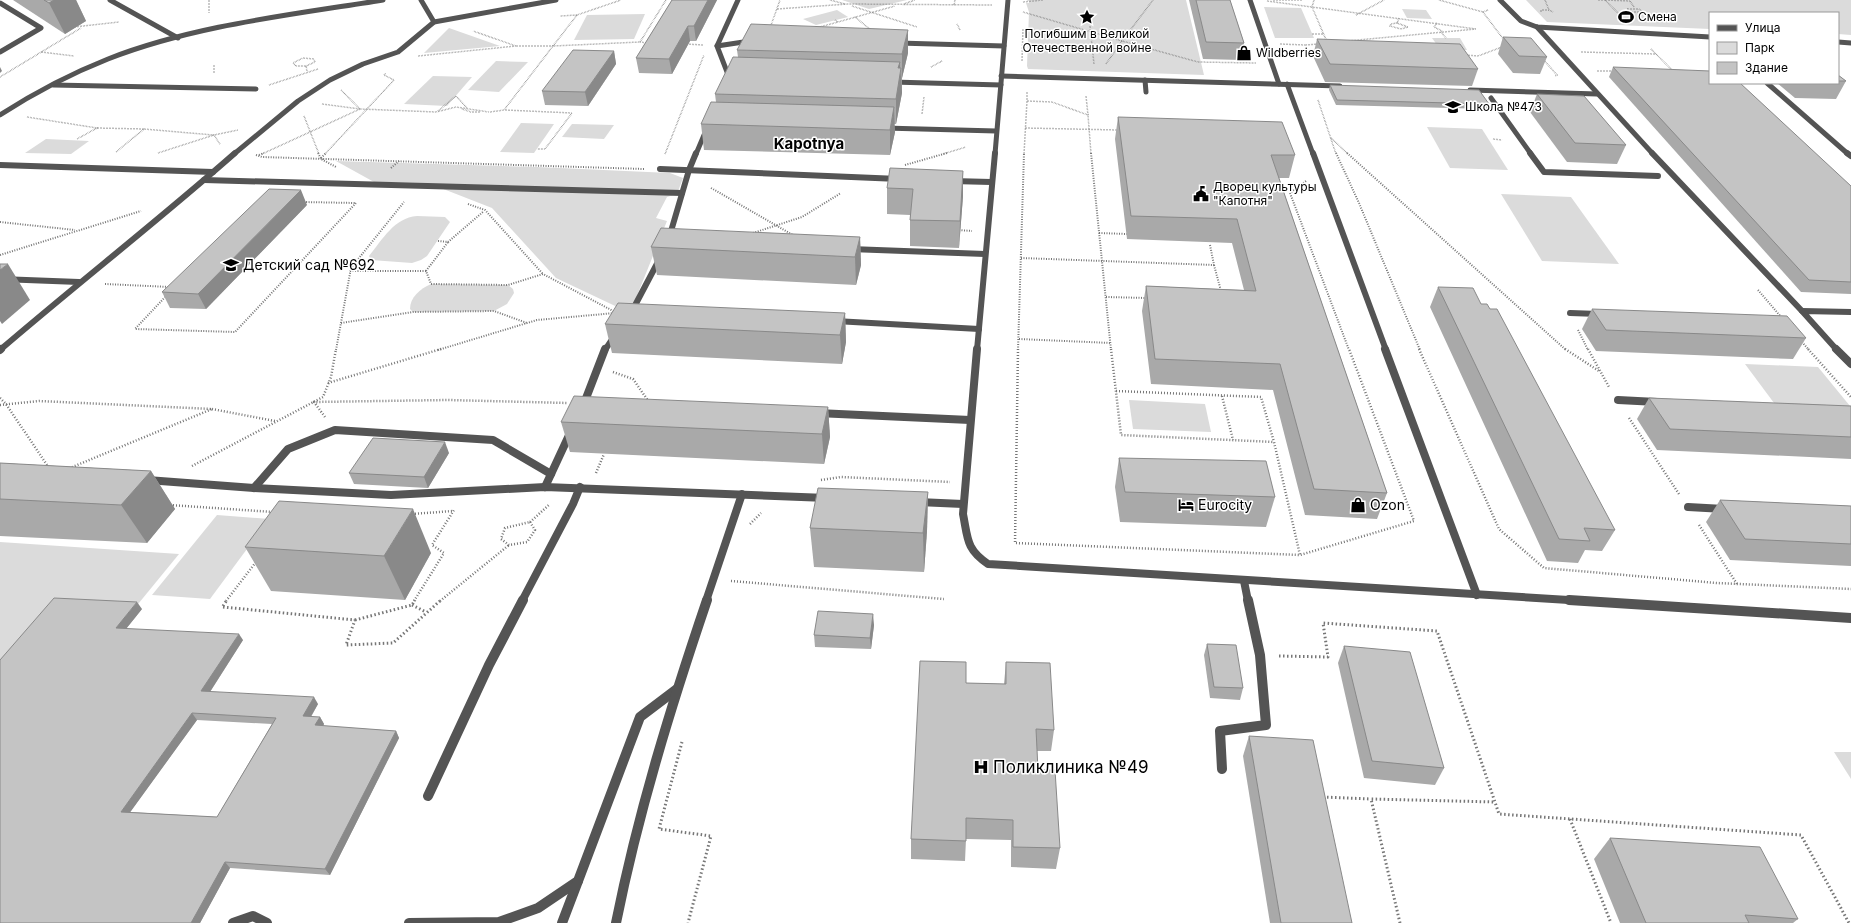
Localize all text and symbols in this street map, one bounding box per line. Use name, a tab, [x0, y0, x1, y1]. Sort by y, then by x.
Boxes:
place icon: Погибшим в Великой Отечественной войне	[1078, 8, 1096, 26]
sports icon: Смена	[1617, 8, 1635, 26]
place label: Смена	[1638, 9, 1677, 24]
legend	[1709, 12, 1839, 84]
text: Улица	[1745, 20, 1780, 35]
place label: Погибшим в Великой Отечественной войне	[1022, 26, 1152, 55]
text: Парк	[1745, 40, 1775, 55]
shop icon: Wildberries	[1235, 44, 1253, 62]
place label: Wildberries	[1256, 45, 1321, 60]
text: Здание	[1745, 60, 1788, 75]
school or university icon: Школа №473	[1444, 98, 1462, 116]
place label: Школа №473	[1465, 99, 1542, 114]
district label: Kapotnya	[774, 134, 844, 153]
place label: Дворец культуры "Капотня"	[1213, 179, 1316, 208]
public building icon: Дворец культуры "Капотня"	[1192, 185, 1210, 203]
school or university icon: Детский сад №692	[222, 256, 240, 274]
place label: Детский сад №692	[243, 256, 375, 273]
hotel icon: Eurocity	[1177, 496, 1195, 514]
place label: Eurocity	[1198, 496, 1252, 513]
shop icon: Ozon	[1349, 496, 1367, 514]
place label: Ozon	[1370, 496, 1405, 513]
place label: Поликлиника №49	[993, 757, 1148, 777]
hospital icon: Поликлиника №49	[972, 758, 990, 776]

